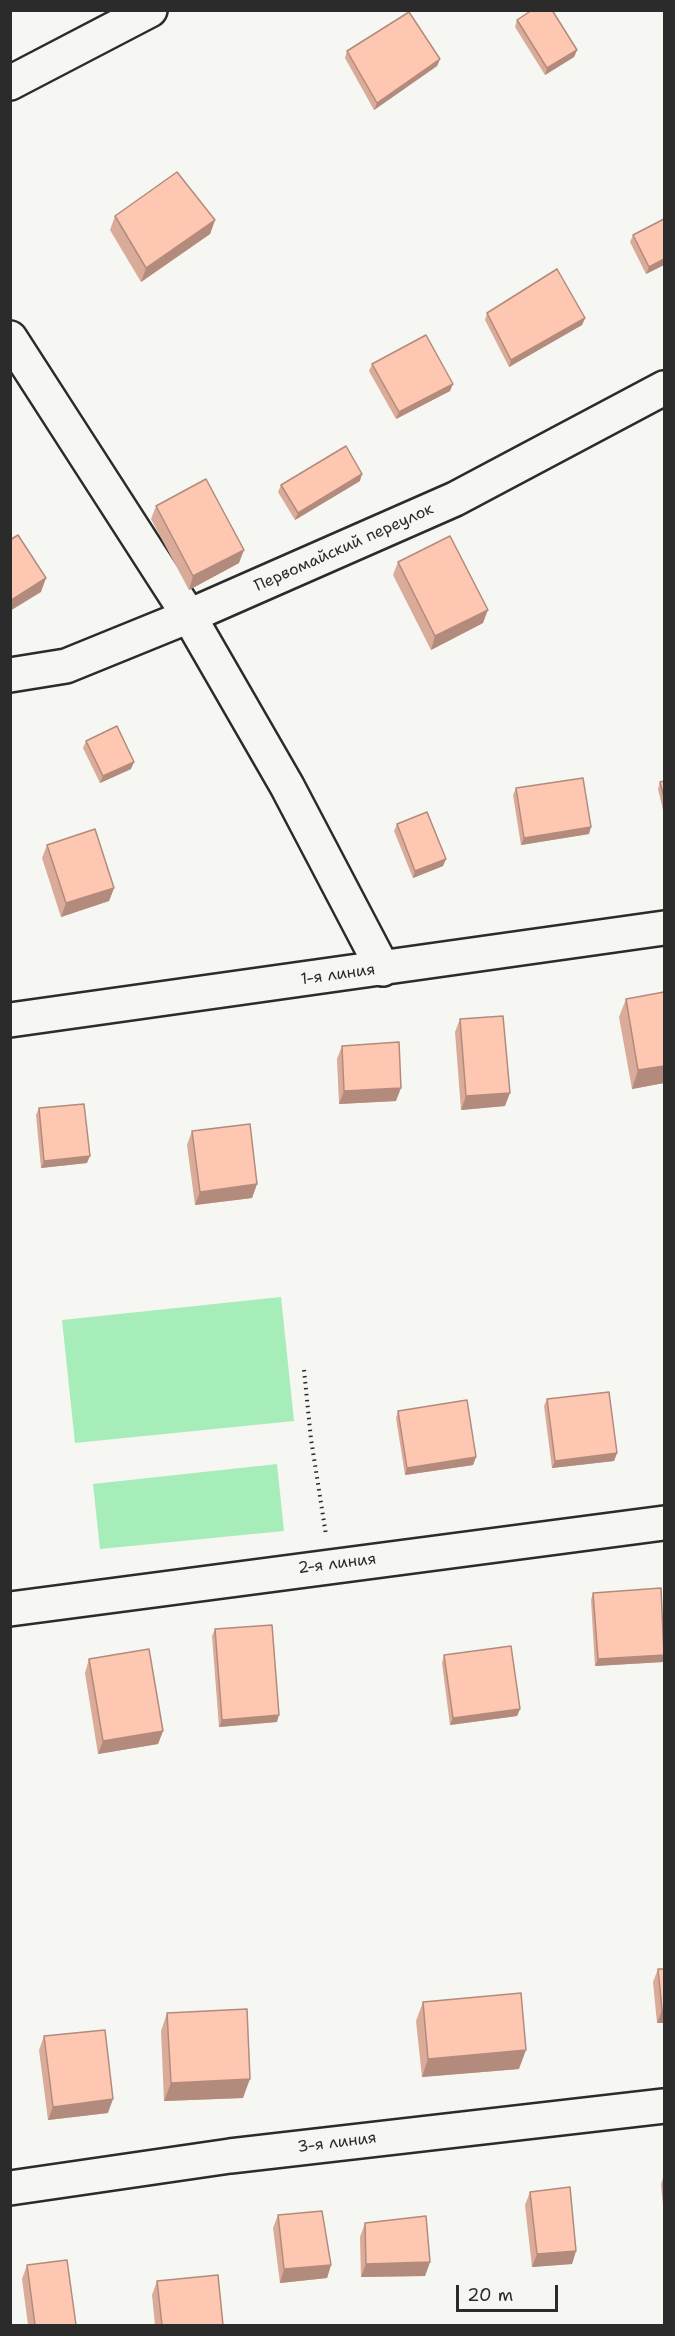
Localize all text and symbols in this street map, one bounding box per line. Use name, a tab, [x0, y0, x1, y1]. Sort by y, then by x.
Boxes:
street label: Первомайский переулок	[252, 500, 436, 596]
street label: 1-я линия	[300, 960, 376, 990]
street label: 2-я линия	[297, 1550, 377, 1578]
street label: 3-я линия	[296, 2129, 378, 2157]
scale bar	[459, 2273, 561, 2311]
text: 20 m	[467, 2283, 513, 2307]

